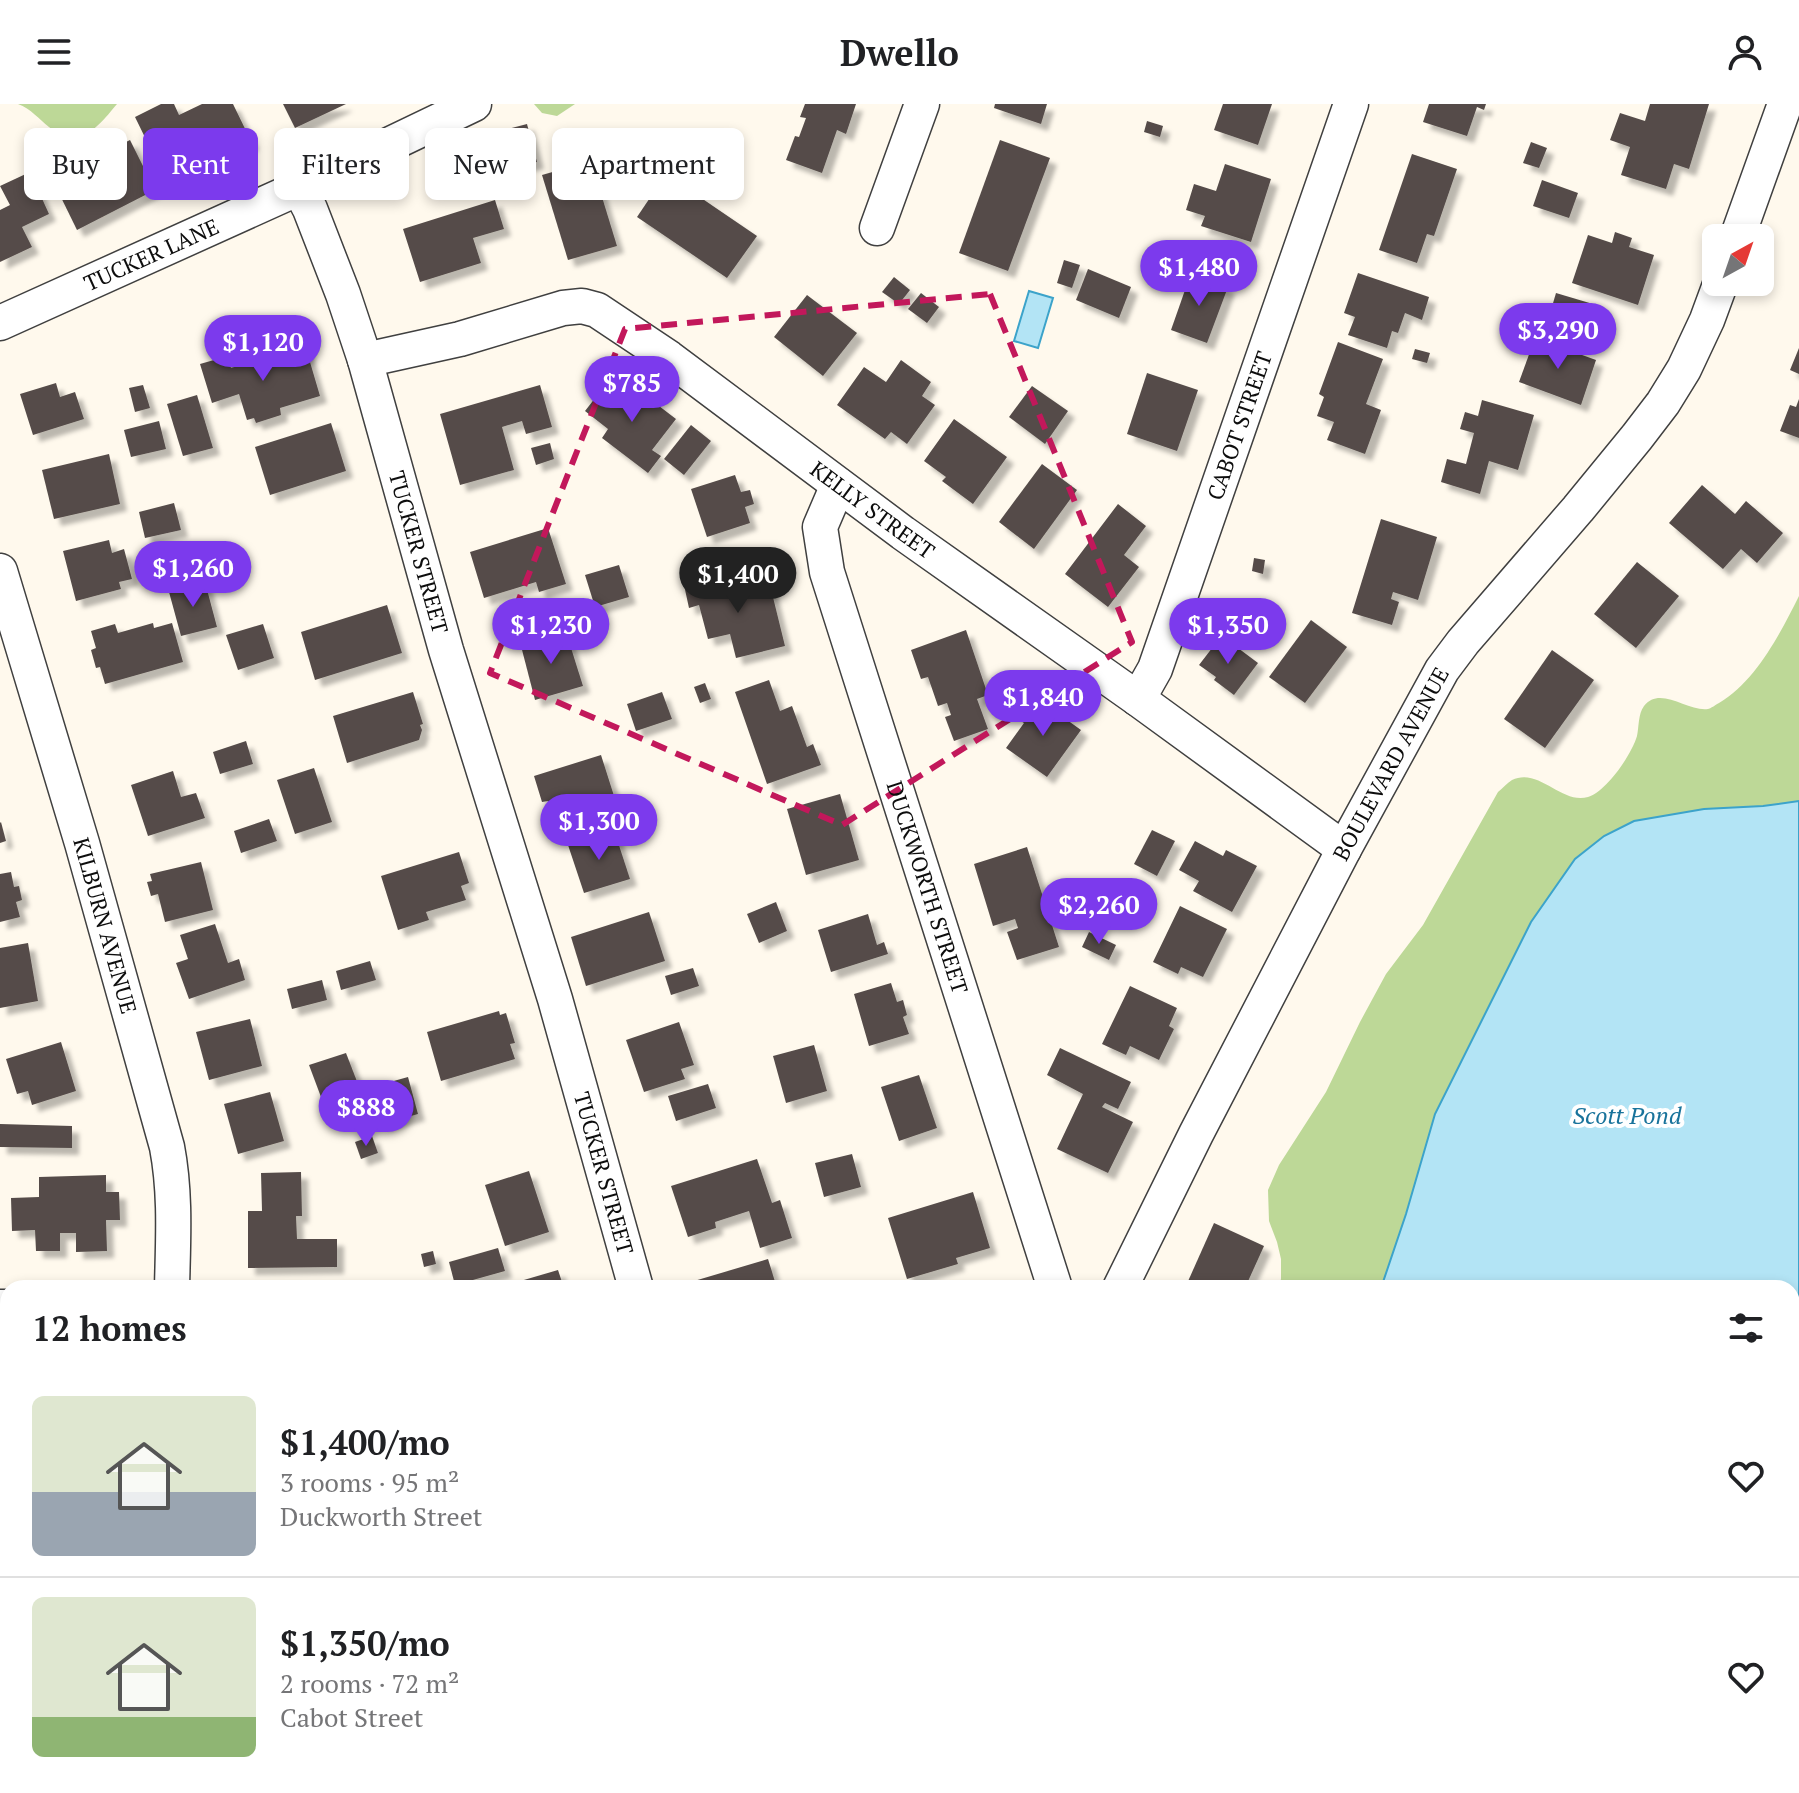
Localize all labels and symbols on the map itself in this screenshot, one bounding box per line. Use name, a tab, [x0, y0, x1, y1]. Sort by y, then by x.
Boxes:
street label: TUCKER LANE	[79, 211, 223, 297]
north arrow	[1702, 224, 1774, 296]
pin: $1,480	[1134, 240, 1264, 308]
pin: $3,290	[1493, 303, 1623, 371]
pin: $1,120	[198, 315, 328, 383]
street label: CABOT STREET	[1200, 347, 1278, 504]
pin: $785	[585, 356, 679, 424]
street label: KELLY STREET	[805, 454, 941, 565]
street label: TUCKER STREET	[383, 467, 456, 637]
pin: $1,260	[128, 541, 258, 609]
pin: $1,400	[673, 547, 803, 615]
pin: $1,230	[486, 598, 616, 666]
pin: $1,350	[1163, 598, 1293, 666]
street label: BOULEVARD AVENUE	[1326, 662, 1455, 865]
pin: $1,840	[978, 670, 1108, 738]
street label: DUCKWORTH STREET	[880, 777, 975, 997]
pin: $1,300	[534, 794, 664, 862]
street label: KILBURN AVENUE	[67, 834, 144, 1017]
pin: $2,260	[1034, 878, 1164, 946]
pin: $888	[319, 1080, 413, 1148]
street label: TUCKER STREET	[568, 1088, 641, 1258]
water label: Scott Pond	[1572, 1099, 1683, 1131]

